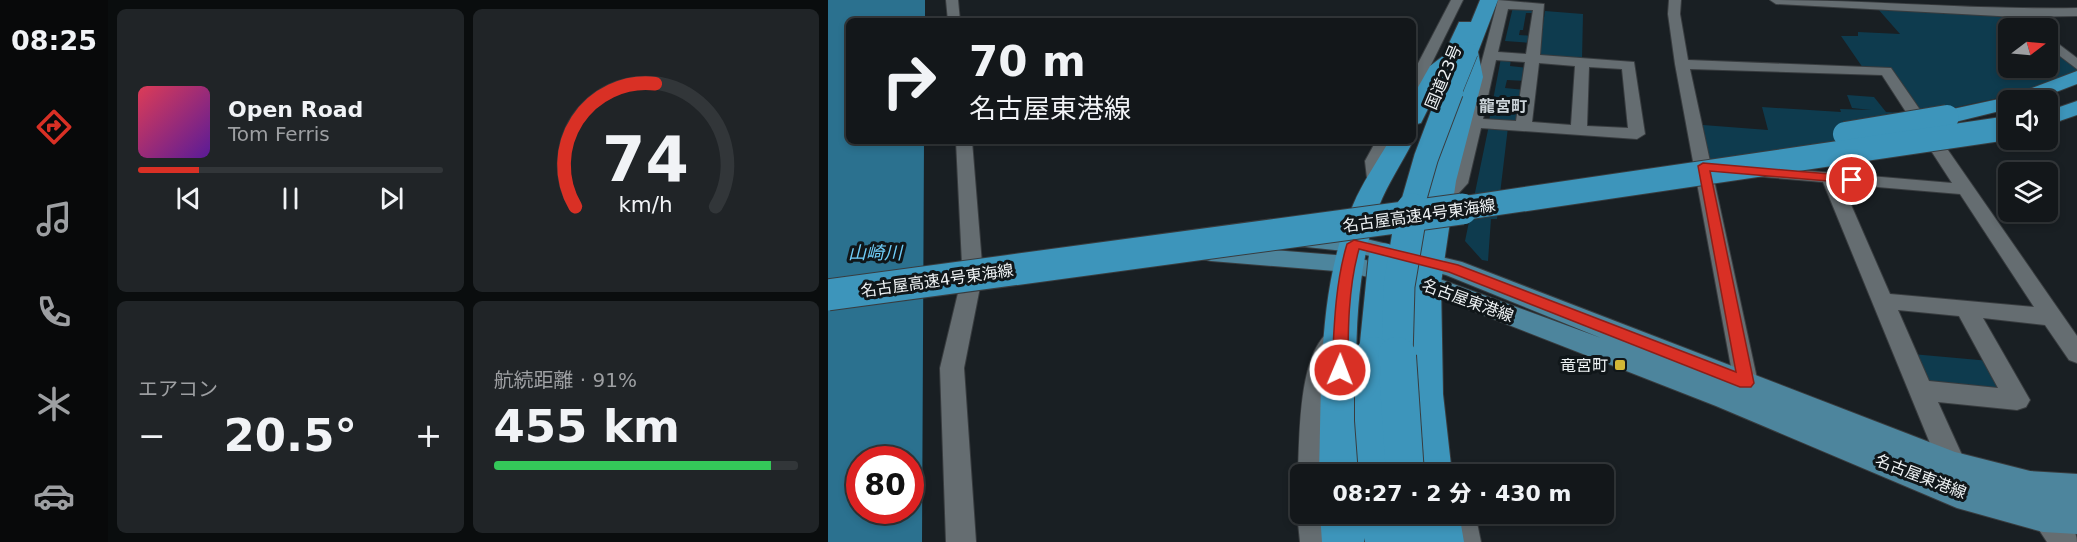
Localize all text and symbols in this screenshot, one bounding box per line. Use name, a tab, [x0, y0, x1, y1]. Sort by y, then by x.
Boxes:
north arrow	[1998, 18, 2058, 78]
map controls	[1998, 18, 2058, 222]
text: 08:25	[11, 25, 97, 56]
text: 70 m	[969, 37, 1086, 86]
icon: right	[870, 42, 948, 120]
street label: 国道23号	[1421, 42, 1466, 112]
button: sound	[1998, 90, 2058, 150]
text: 名古屋東港線	[969, 93, 1131, 124]
text: Open Road	[228, 97, 363, 122]
district label: 龍宮町	[1479, 97, 1527, 116]
icon: directions	[33, 106, 75, 148]
text: Tom Ferris	[228, 122, 330, 146]
text: 74	[602, 124, 689, 197]
pin	[1826, 154, 1877, 205]
button: layers	[1998, 162, 2058, 222]
icon: arrive	[1835, 163, 1868, 196]
icon: previous	[172, 182, 205, 215]
icon: pause	[274, 182, 307, 215]
icon: next	[375, 182, 408, 215]
text: km/h	[619, 193, 673, 218]
street label: 名古屋高速4号東海線	[1341, 195, 1497, 236]
icon: music	[33, 198, 75, 240]
water label: 山崎川	[848, 242, 904, 263]
street label: 名古屋高速4号東海線	[859, 260, 1015, 301]
street label: 名古屋東港線	[1419, 275, 1516, 326]
icon: phone	[33, 291, 75, 333]
position arrow	[1308, 338, 1372, 402]
place label: 竜宮町	[1560, 356, 1608, 375]
marker: 竜宮町	[1613, 358, 1627, 372]
text: 航続距離 · 91%	[494, 368, 637, 392]
text: エアコン	[138, 377, 218, 401]
icon: climate	[33, 383, 75, 425]
text: 455 km	[494, 400, 680, 453]
text: 20.5°	[223, 409, 357, 462]
text: −	[138, 416, 166, 455]
text: +	[415, 416, 443, 455]
speed limit sign: 80	[846, 446, 924, 524]
street label: 名古屋東港線	[1873, 450, 1969, 503]
icon: car	[33, 475, 75, 517]
text: 08:27 · 2 分 · 430 m	[1333, 481, 1571, 506]

